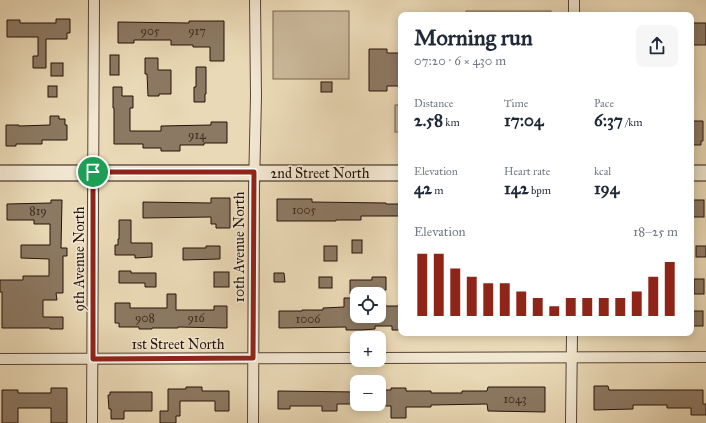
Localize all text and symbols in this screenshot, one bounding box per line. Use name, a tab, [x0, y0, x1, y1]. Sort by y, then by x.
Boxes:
house number: 905	[140, 24, 160, 38]
house number: 917	[188, 24, 206, 38]
text: Morning run	[414, 24, 533, 51]
button: share	[636, 25, 678, 67]
text: 07:20 · 6 × 430 m	[414, 53, 506, 69]
text: Distance	[414, 97, 453, 110]
text: Time	[504, 97, 528, 110]
text: Pace	[594, 97, 614, 110]
text: 2.58	[414, 110, 443, 131]
text: 17:04	[504, 110, 543, 131]
text: 6:37	[594, 110, 623, 131]
text: km	[443, 116, 460, 129]
text: /km	[623, 116, 643, 129]
house number: 914	[188, 128, 206, 142]
pin	[76, 155, 110, 189]
icon: arrive	[82, 161, 104, 183]
street label: 2nd Street North	[270, 165, 370, 182]
text: Elevation	[414, 165, 458, 178]
text: Heart rate	[504, 165, 550, 178]
text: kcal	[594, 165, 611, 178]
text: 42	[414, 178, 432, 199]
text: 142	[504, 178, 529, 199]
text: 194	[594, 178, 619, 199]
text: m	[432, 184, 443, 197]
text: bpm	[529, 184, 551, 197]
street label: 10th Avenue North	[231, 191, 248, 303]
house number: 1005	[292, 203, 317, 217]
house number: 819	[29, 204, 47, 218]
street label: 9th Avenue North	[71, 206, 88, 312]
text: Elevation	[414, 224, 466, 240]
text: 18–25 m	[633, 224, 678, 240]
map controls	[350, 287, 386, 411]
button: locate	[350, 287, 386, 323]
house number: 908	[135, 311, 155, 325]
house number: 916	[187, 311, 205, 325]
house number: 1006	[296, 312, 321, 326]
button: +	[350, 331, 386, 367]
street label: 1st Street North	[131, 336, 225, 353]
button: −	[350, 375, 386, 411]
house number: 1043	[503, 392, 527, 406]

